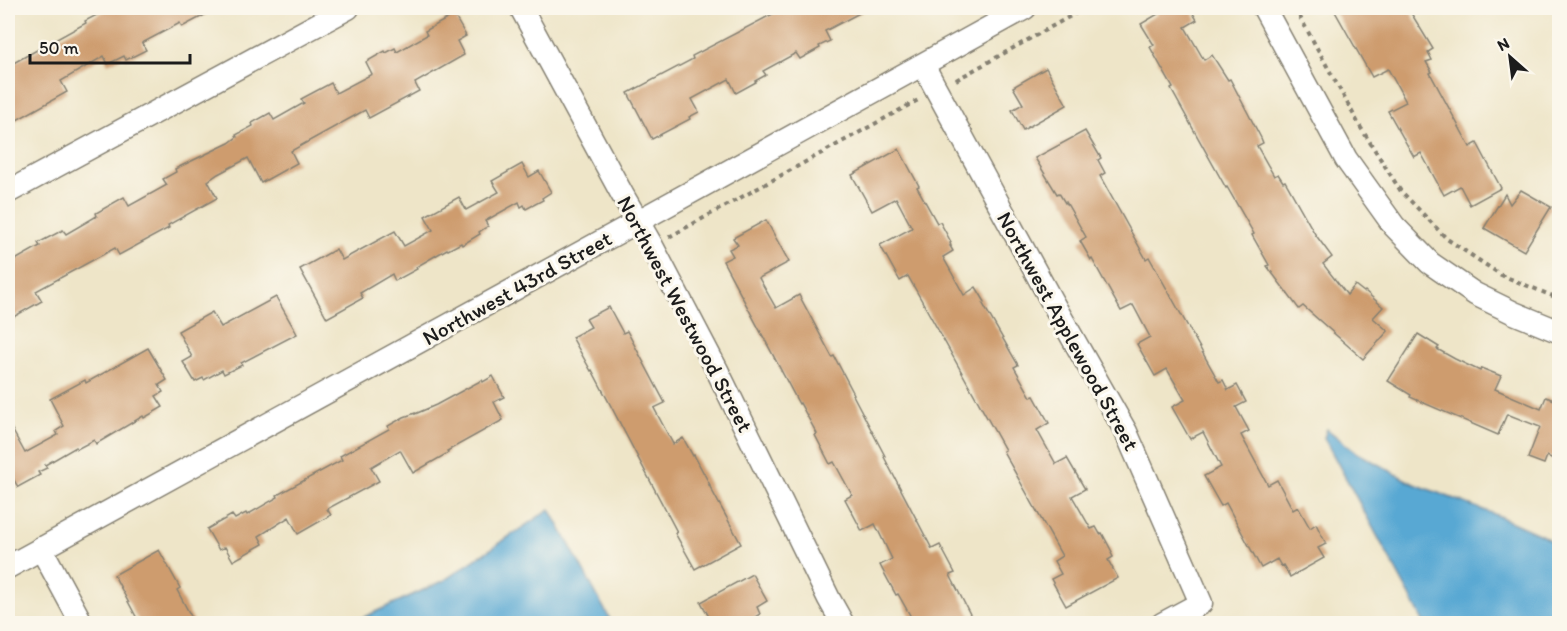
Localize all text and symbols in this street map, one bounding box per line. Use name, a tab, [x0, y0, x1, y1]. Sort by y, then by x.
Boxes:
scale bar	[30, 27, 190, 65]
north arrow	[1480, 27, 1540, 87]
text: N	[1494, 33, 1512, 55]
text: 50 m	[39, 37, 79, 59]
street label: Northwest Westwood Street	[611, 191, 759, 437]
street label: Northwest Applewood Street	[991, 207, 1145, 455]
street label: Northwest 43rd Street	[418, 225, 616, 351]

